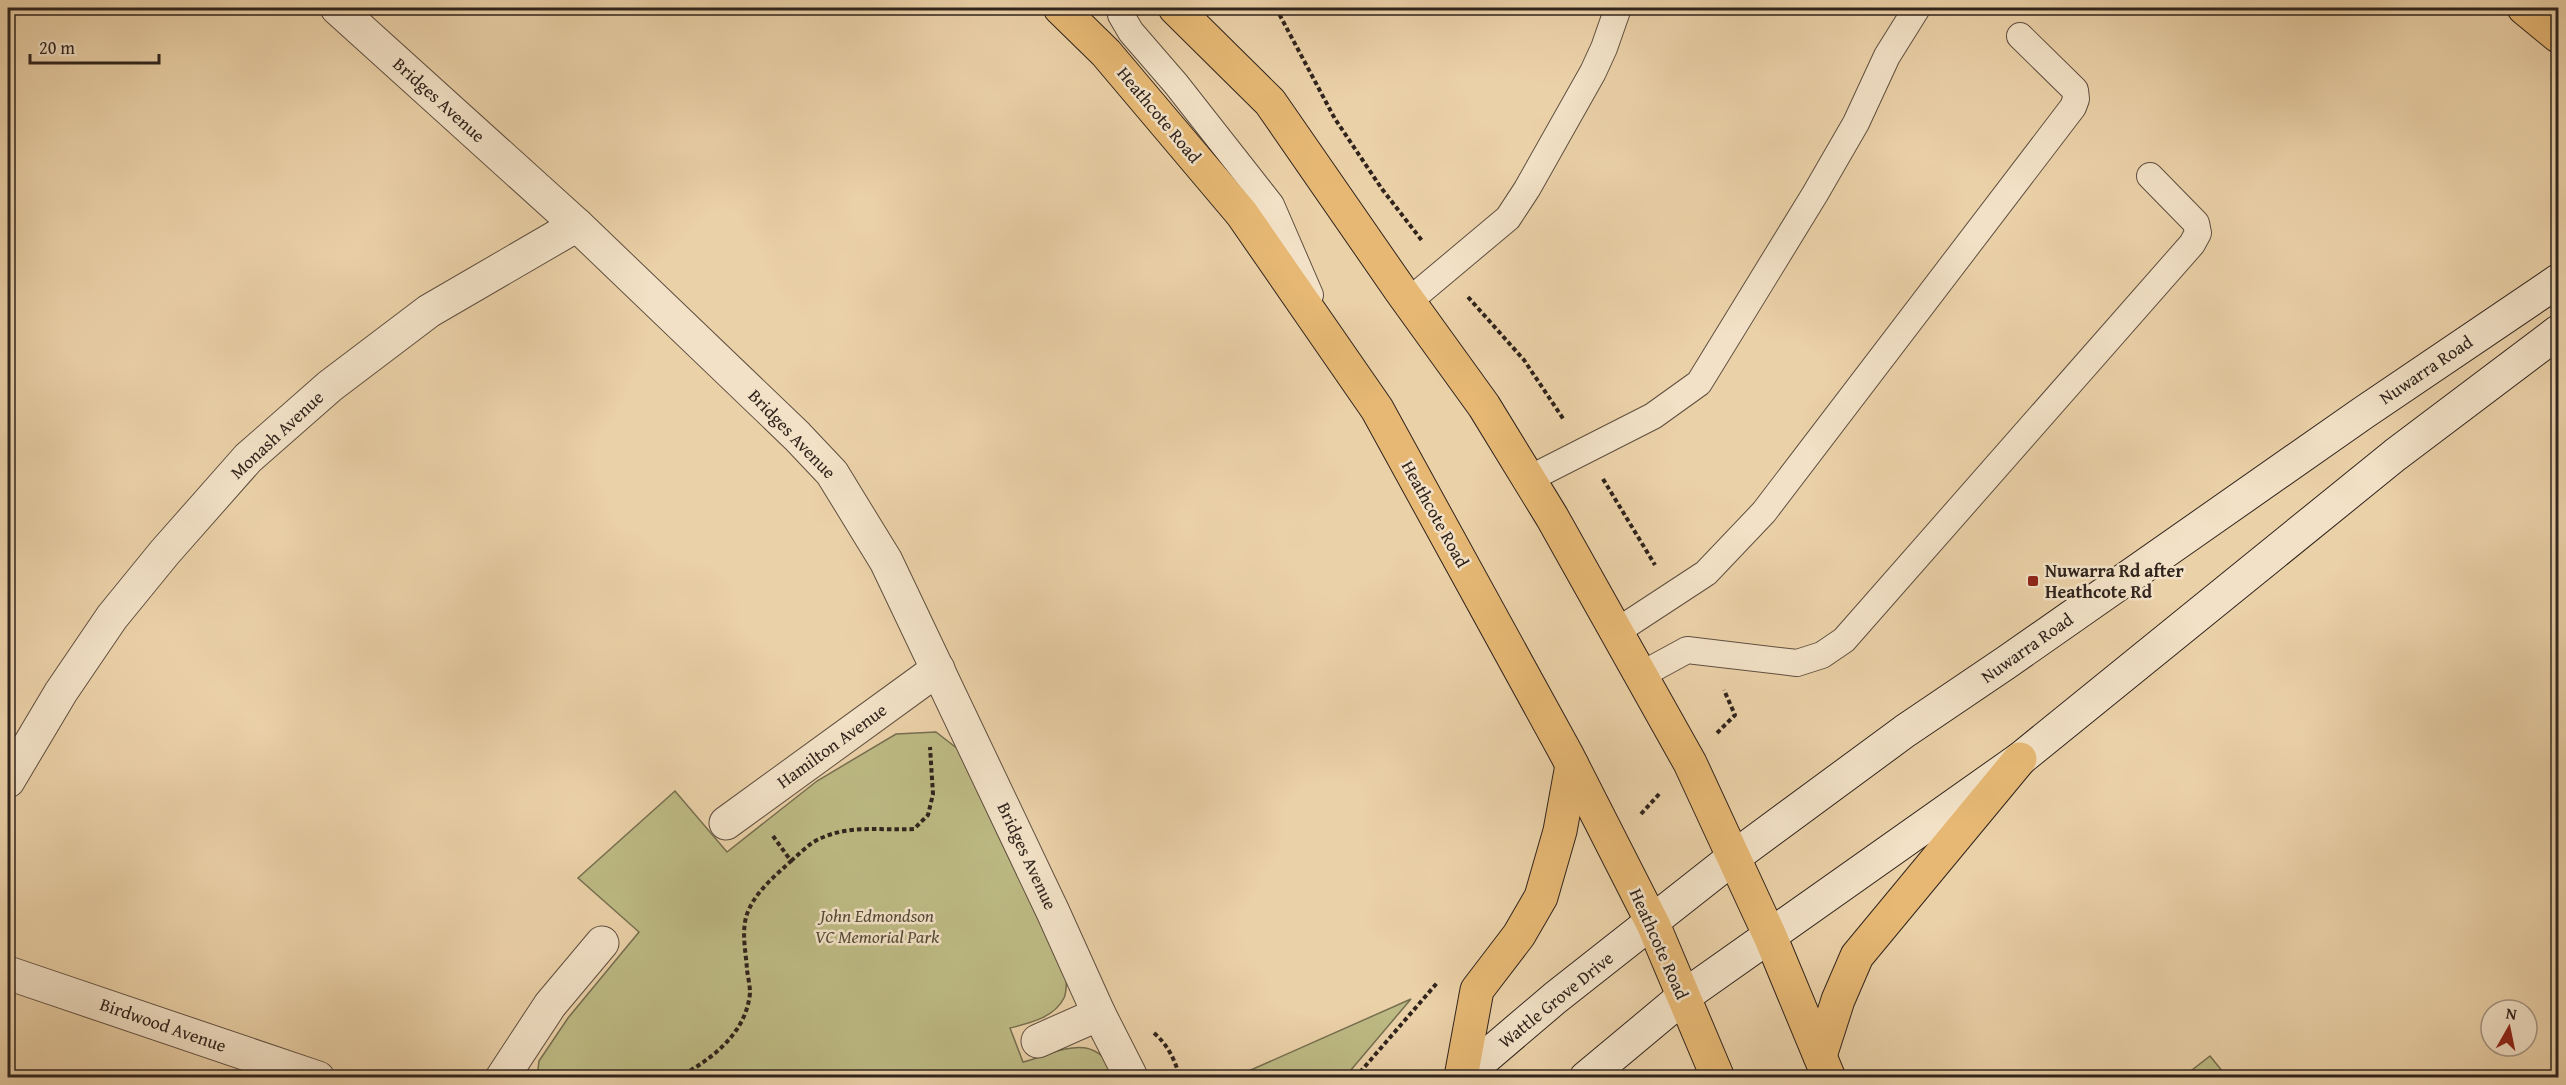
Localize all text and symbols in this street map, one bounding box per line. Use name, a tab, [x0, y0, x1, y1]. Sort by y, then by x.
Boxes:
scale bar	[30, 27, 159, 65]
text: 20 m	[39, 34, 75, 61]
street label: Bridges Avenue	[387, 51, 492, 149]
street label: Heathcote Road	[1111, 60, 1208, 169]
street label: Nuwarra Road	[2374, 328, 2478, 411]
street label: Bridges Avenue	[742, 383, 842, 485]
street label: Monash Avenue	[224, 384, 329, 485]
street label: Heathcote Road	[1395, 455, 1476, 573]
place label: Nuwarra Rd after Heathcote Rd	[2045, 557, 2184, 605]
marker: Nuwarra Rd after Heathcote Rd	[2026, 574, 2040, 588]
street label: Nuwarra Road	[1975, 606, 2079, 689]
street label: Hamilton Avenue	[771, 696, 892, 795]
street label: Bridges Avenue	[991, 797, 1064, 914]
street label: Heathcote Road	[1623, 884, 1696, 1004]
park label: John Edmondson VC Memorial Park	[815, 902, 940, 950]
street label: Wattle Grove Drive	[1492, 945, 1619, 1055]
street label: Birdwood Avenue	[96, 990, 230, 1059]
north arrow	[2479, 998, 2539, 1058]
text: N	[2504, 1000, 2519, 1026]

